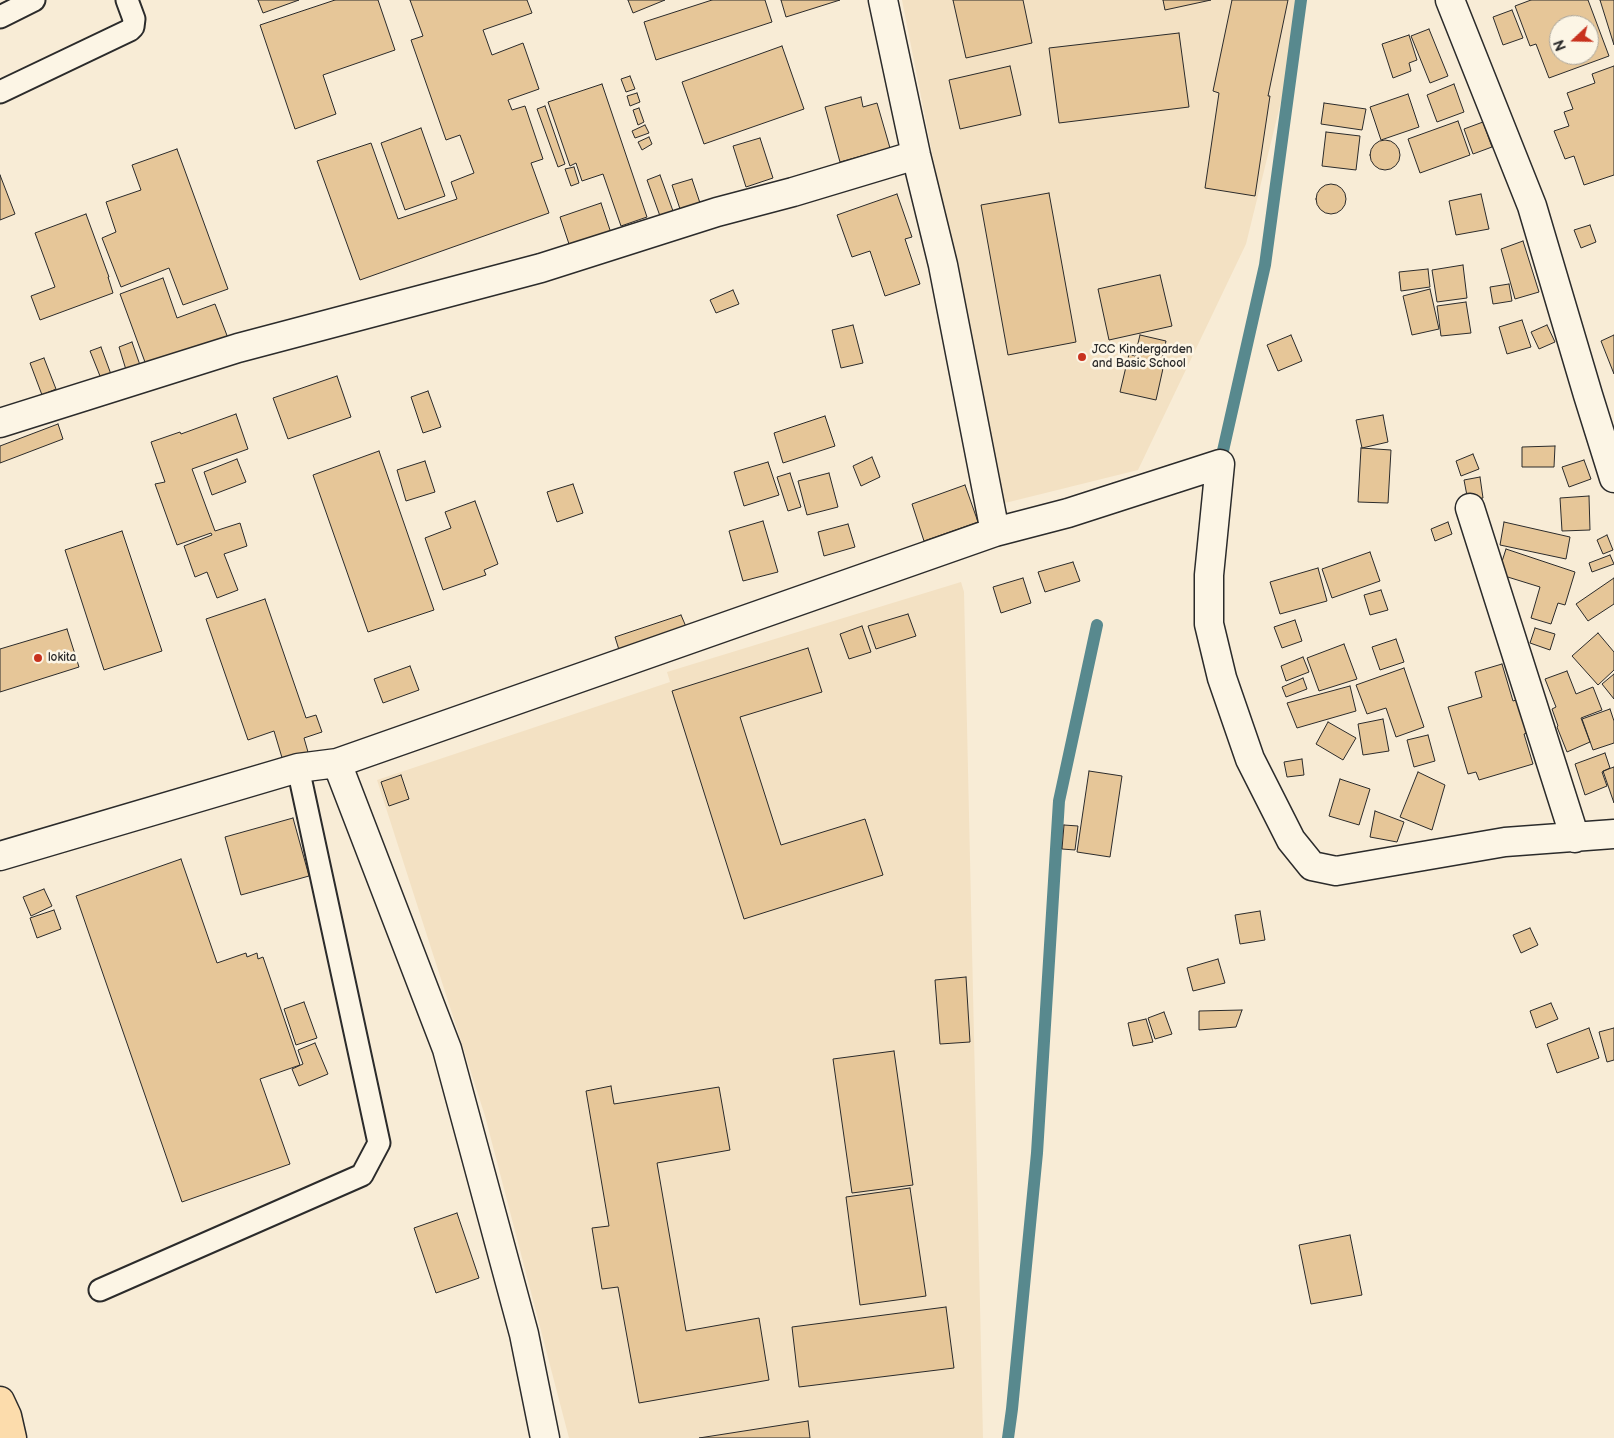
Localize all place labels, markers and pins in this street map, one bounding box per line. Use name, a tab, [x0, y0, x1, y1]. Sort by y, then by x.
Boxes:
place label: JCC Kindergarden and Basic School	[1092, 343, 1193, 371]
marker: JCC Kindergarden and Basic School	[1076, 351, 1088, 363]
place label: lokita	[48, 651, 76, 665]
marker: lokita	[32, 652, 44, 664]

